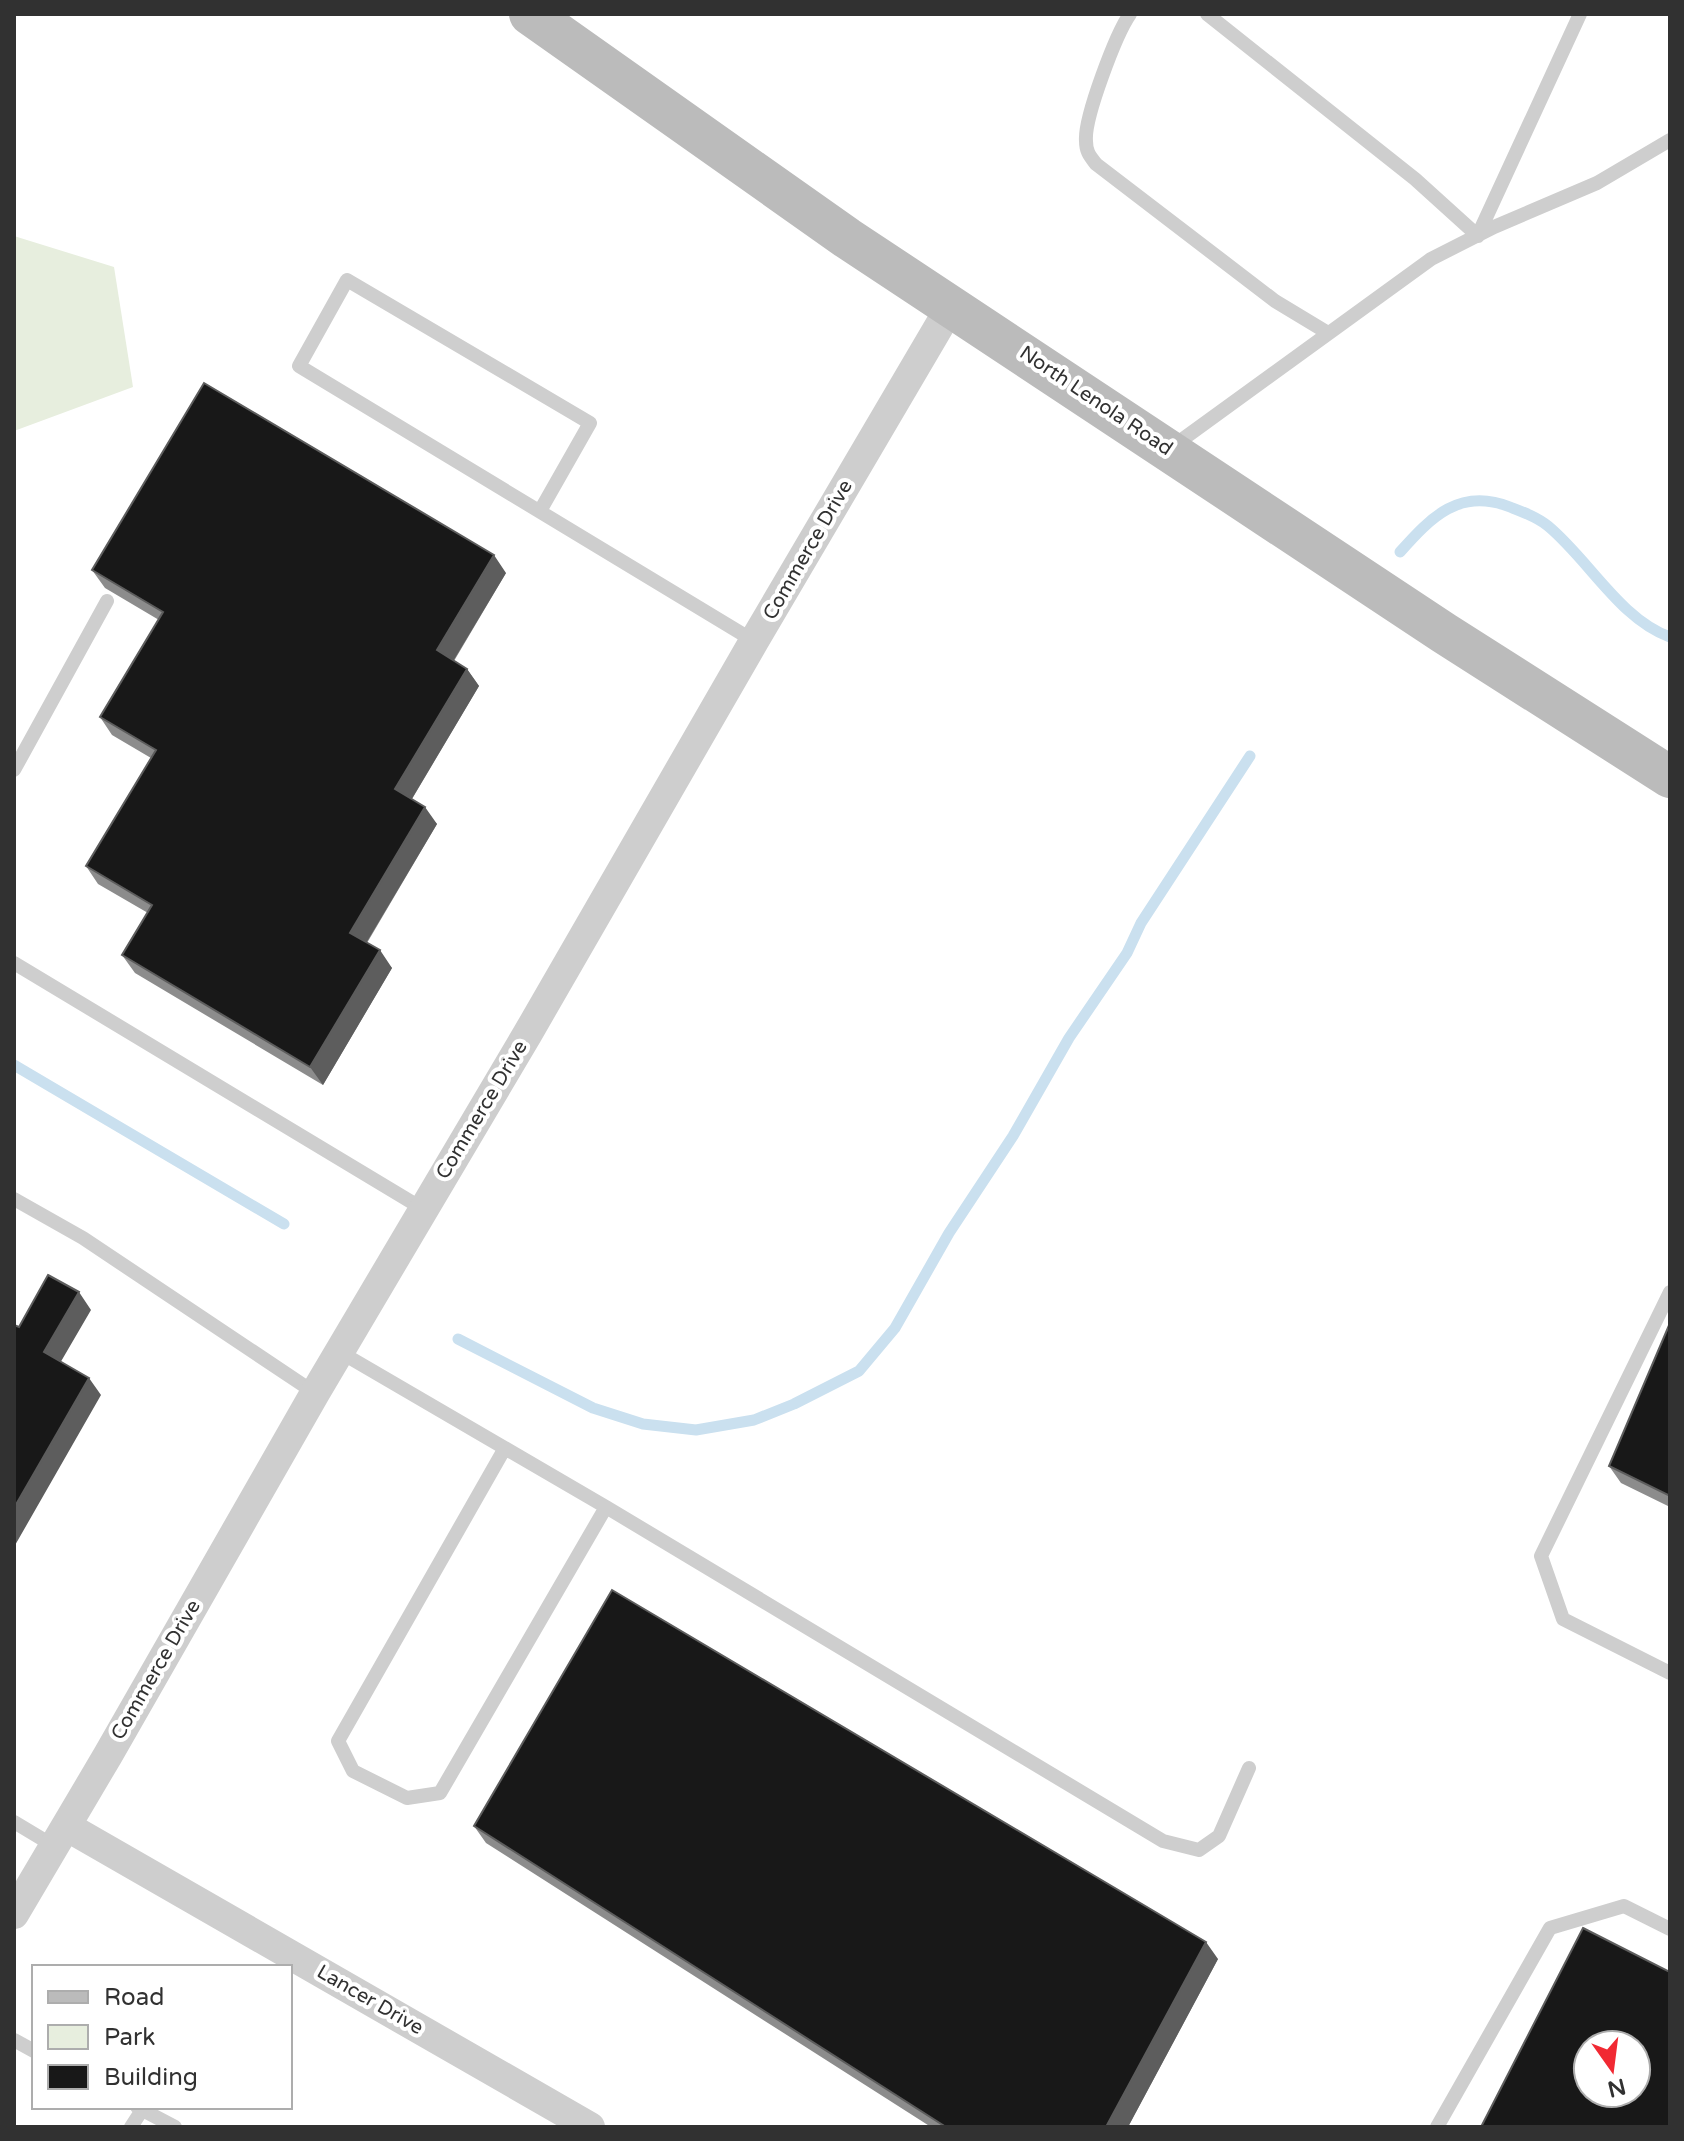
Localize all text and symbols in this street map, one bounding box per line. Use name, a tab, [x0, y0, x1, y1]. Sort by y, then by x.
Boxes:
street label: North Lenola Road	[1015, 341, 1177, 461]
street label: Commerce Drive	[758, 476, 858, 624]
street label: Commerce Drive	[431, 1036, 533, 1184]
street label: Commerce Drive	[106, 1596, 206, 1744]
street label: Lancer Drive	[312, 1960, 428, 2040]
legend	[32, 1965, 292, 2109]
text: Road	[104, 1983, 164, 2012]
text: Park	[104, 2023, 155, 2052]
north arrow	[1572, 2029, 1652, 2109]
text: Building	[104, 2063, 198, 2092]
text: N	[1605, 2073, 1628, 2102]

